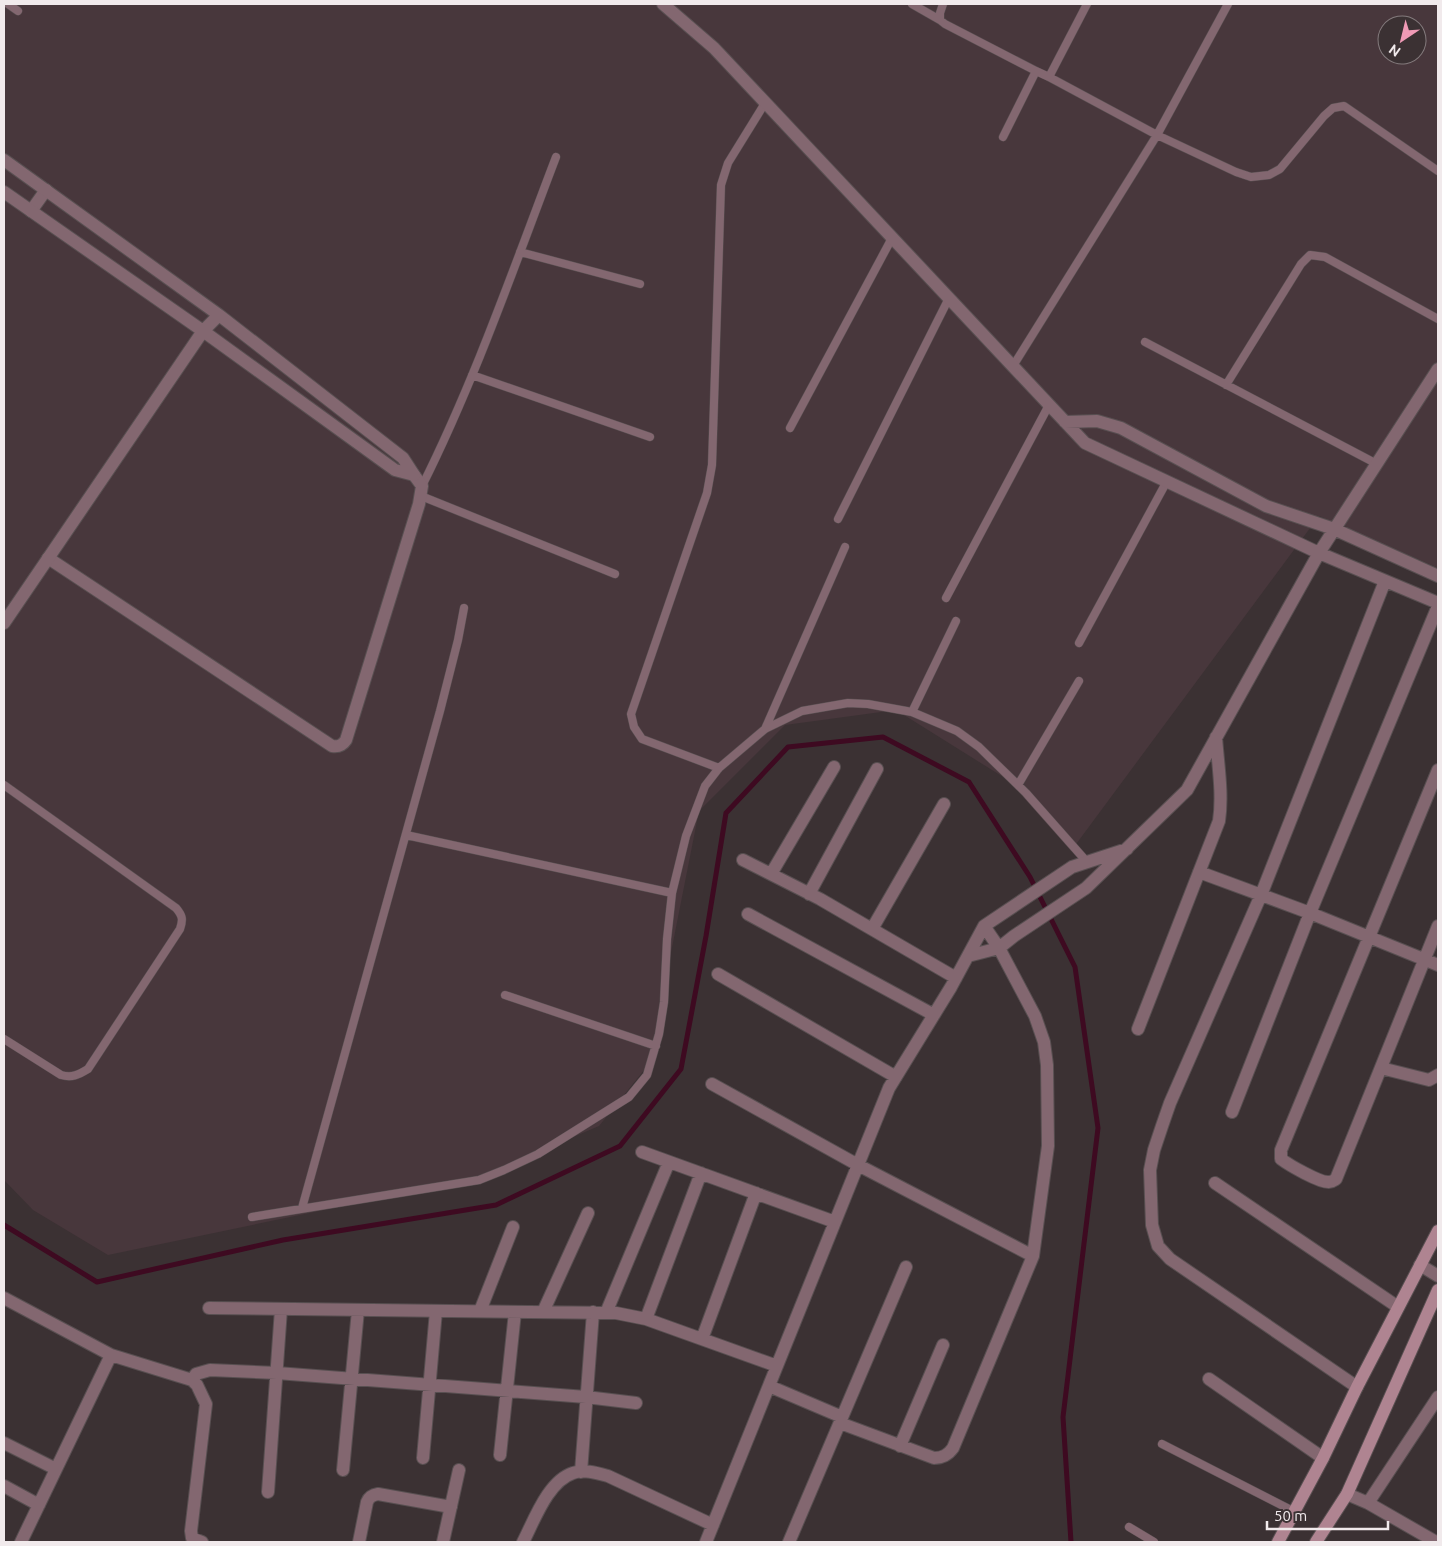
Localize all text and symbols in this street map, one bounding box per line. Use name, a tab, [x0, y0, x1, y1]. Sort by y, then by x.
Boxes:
north arrow	[1377, 15, 1427, 65]
text: N	[1386, 41, 1403, 60]
scale bar	[1267, 1498, 1388, 1530]
text: 50 m	[1274, 1507, 1307, 1524]

